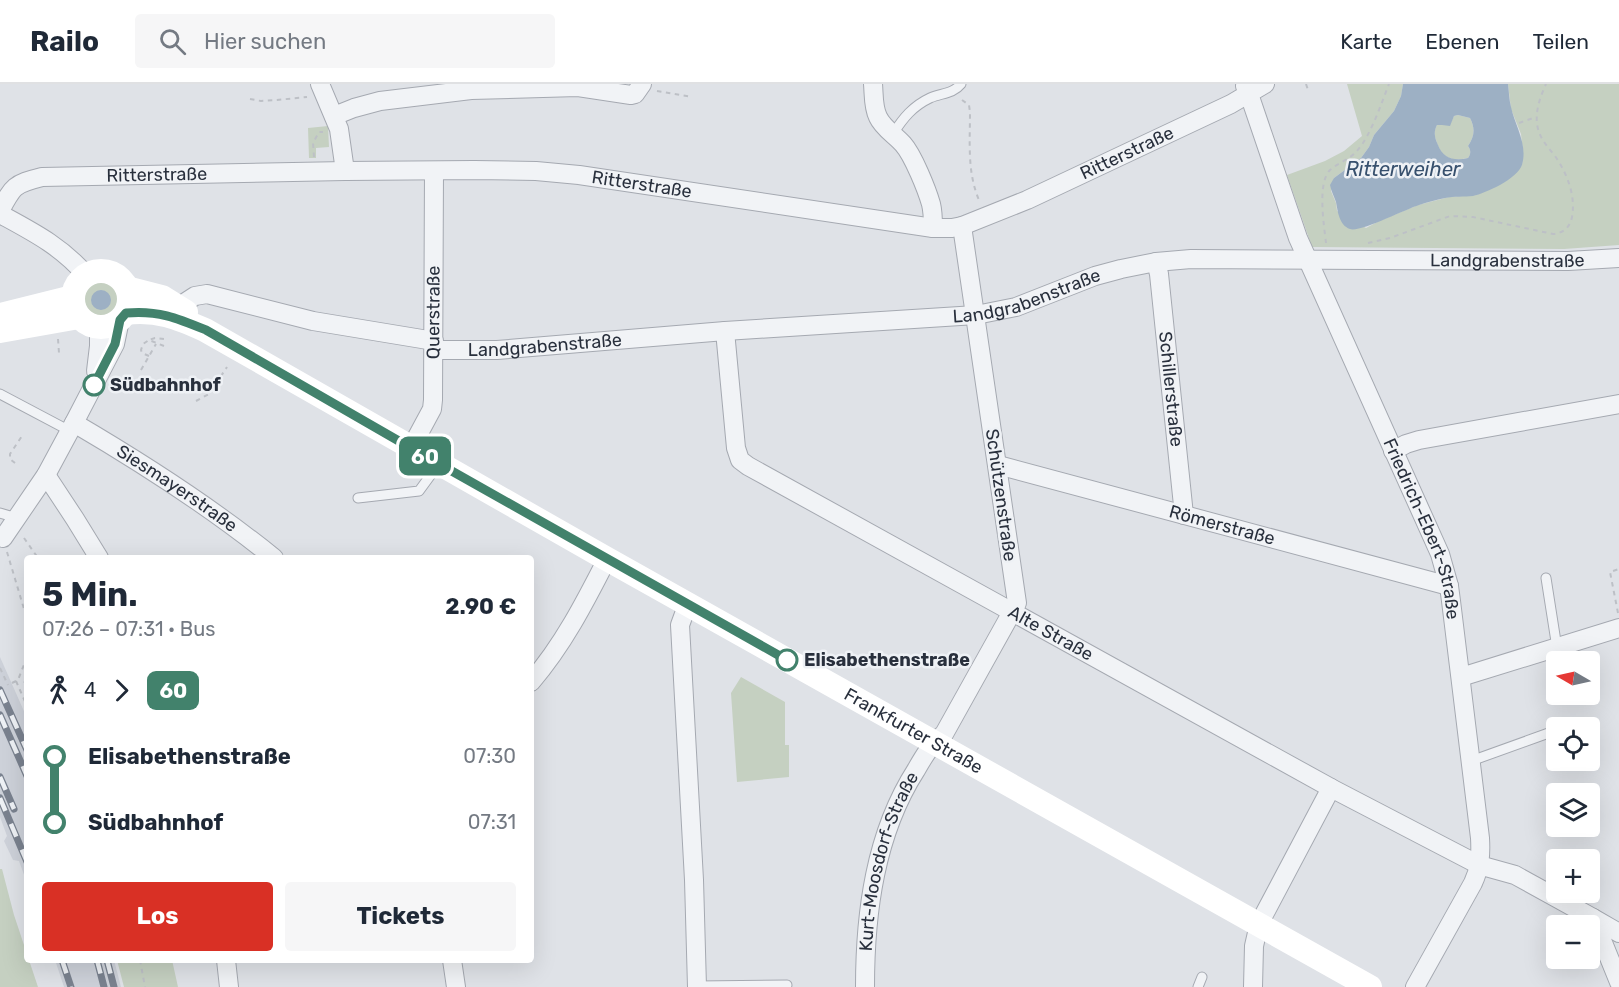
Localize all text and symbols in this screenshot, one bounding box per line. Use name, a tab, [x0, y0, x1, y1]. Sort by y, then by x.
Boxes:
search box	[135, 14, 555, 68]
text: Railo	[30, 25, 99, 58]
icon: search	[156, 25, 189, 58]
text: Hier suchen	[204, 28, 326, 55]
text: Karte	[1340, 29, 1392, 54]
text: Ebenen	[1425, 29, 1499, 54]
text: Teilen	[1532, 29, 1589, 54]
street label: Ritterstraße	[1077, 122, 1177, 184]
water label: Ritterweiher	[1346, 157, 1462, 181]
street label: Ritterstraße	[106, 163, 207, 187]
street label: Ritterstraße	[590, 166, 693, 203]
street label: Landgrabenstraße	[1430, 249, 1585, 272]
street label: Landgrabenstraße	[952, 264, 1103, 327]
street label: Querstraße	[422, 266, 445, 359]
street label: Landgrabenstraße	[468, 329, 623, 361]
street label: Schillerstraße	[1154, 330, 1188, 448]
marker: Südbahnhof	[83, 374, 105, 396]
place label: Südbahnhof	[110, 374, 221, 396]
street label: Schützenstraße	[981, 427, 1021, 563]
street label: Friedrich-Ebert-Straße	[1378, 435, 1464, 621]
line badge: 60	[398, 436, 452, 476]
street label: Siesmayerstraße	[113, 440, 242, 537]
text: 60	[411, 444, 439, 469]
street label: Römerstraße	[1167, 500, 1277, 550]
text: 5 Min.	[42, 575, 138, 614]
text: 2.90 €	[445, 593, 516, 620]
street label: Alte Straße	[1004, 601, 1097, 665]
text: 07:26 – 07:31 · Bus	[42, 617, 215, 641]
marker: Elisabethenstraße	[776, 649, 798, 671]
place label: Elisabethenstraße	[804, 649, 970, 671]
north arrow	[1546, 651, 1600, 705]
map controls	[1546, 651, 1600, 969]
icon: walk	[42, 674, 75, 707]
icon: forward	[105, 674, 138, 707]
text: 4	[84, 678, 96, 702]
text: 60	[159, 678, 187, 703]
street label: Frankfurter Straße	[840, 683, 987, 778]
button: locate	[1546, 717, 1600, 771]
text: Elisabethenstraße	[88, 743, 291, 770]
text: 07:30	[463, 744, 516, 768]
street label: Kurt-Moosdorf-Straße	[855, 768, 923, 952]
button: layers	[1546, 783, 1600, 837]
text: Südbahnhof	[88, 809, 223, 836]
text: 07:31	[468, 810, 516, 834]
button: +	[1546, 849, 1600, 903]
button: Los	[42, 882, 273, 951]
button: Tickets	[285, 882, 516, 951]
button: −	[1546, 915, 1600, 969]

